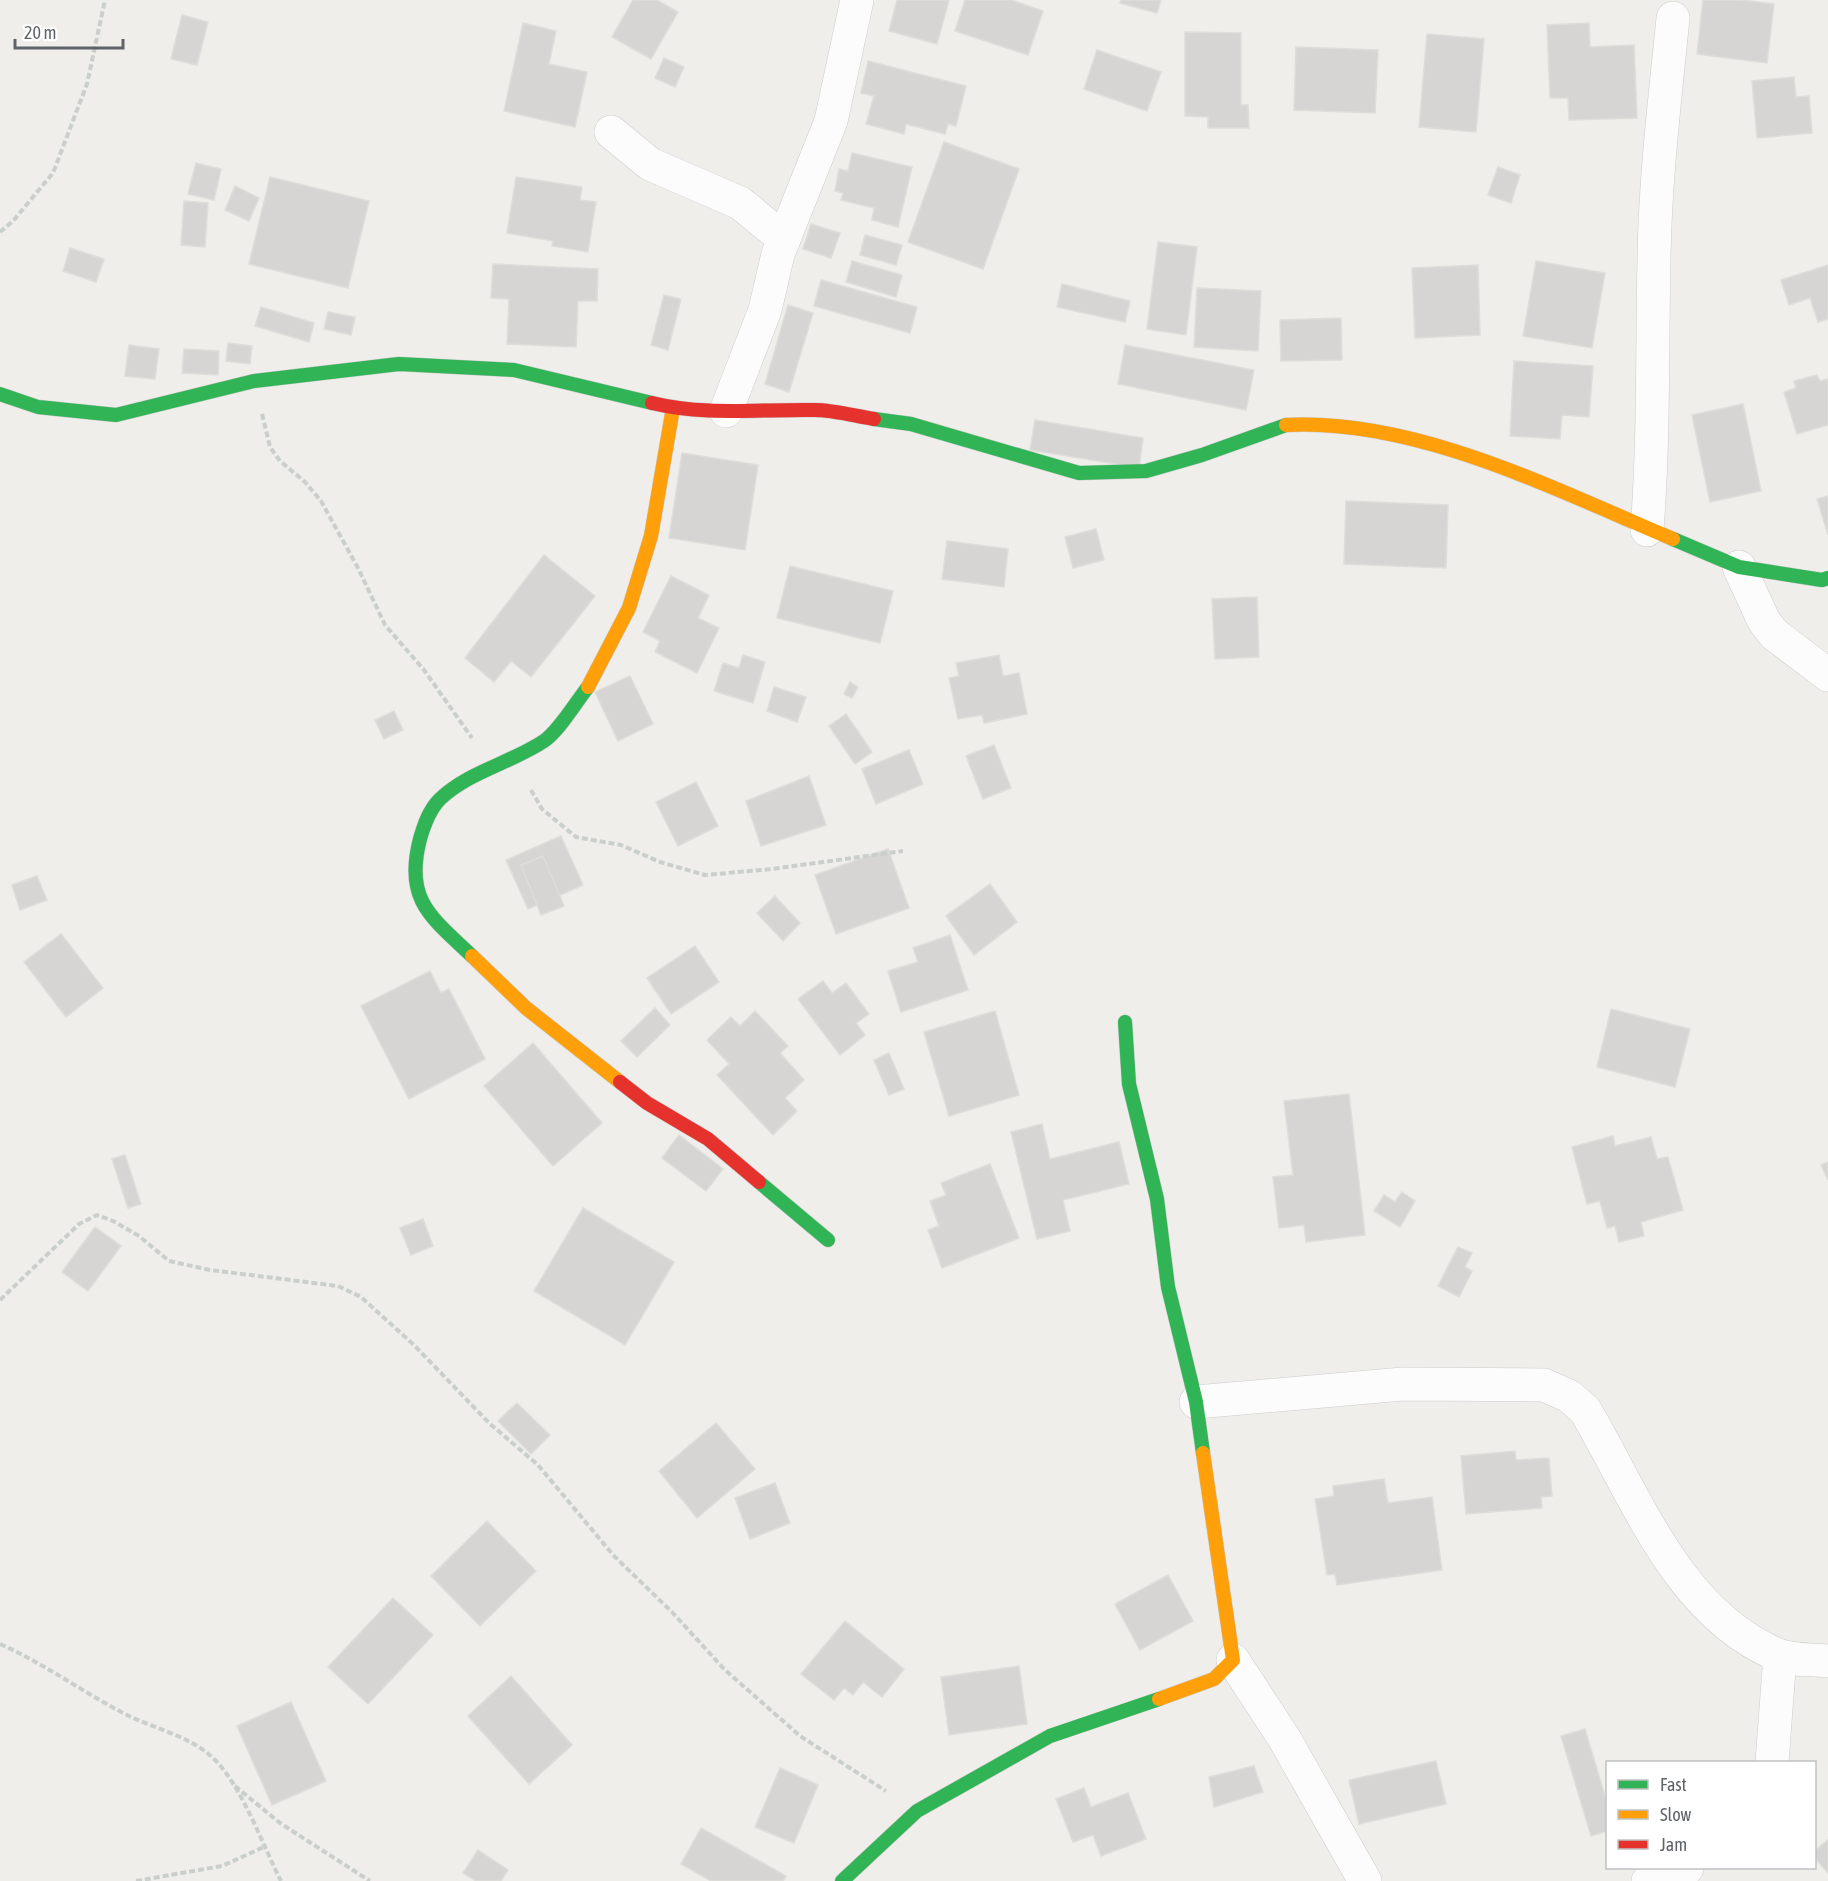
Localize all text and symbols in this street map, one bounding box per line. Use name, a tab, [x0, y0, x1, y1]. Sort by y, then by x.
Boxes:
scale bar	[15, 12, 123, 50]
text: 20 m	[24, 22, 56, 43]
legend	[1606, 1761, 1816, 1869]
text: Fast	[1660, 1774, 1687, 1795]
text: Slow	[1660, 1804, 1691, 1825]
text: Jam	[1660, 1834, 1687, 1855]

